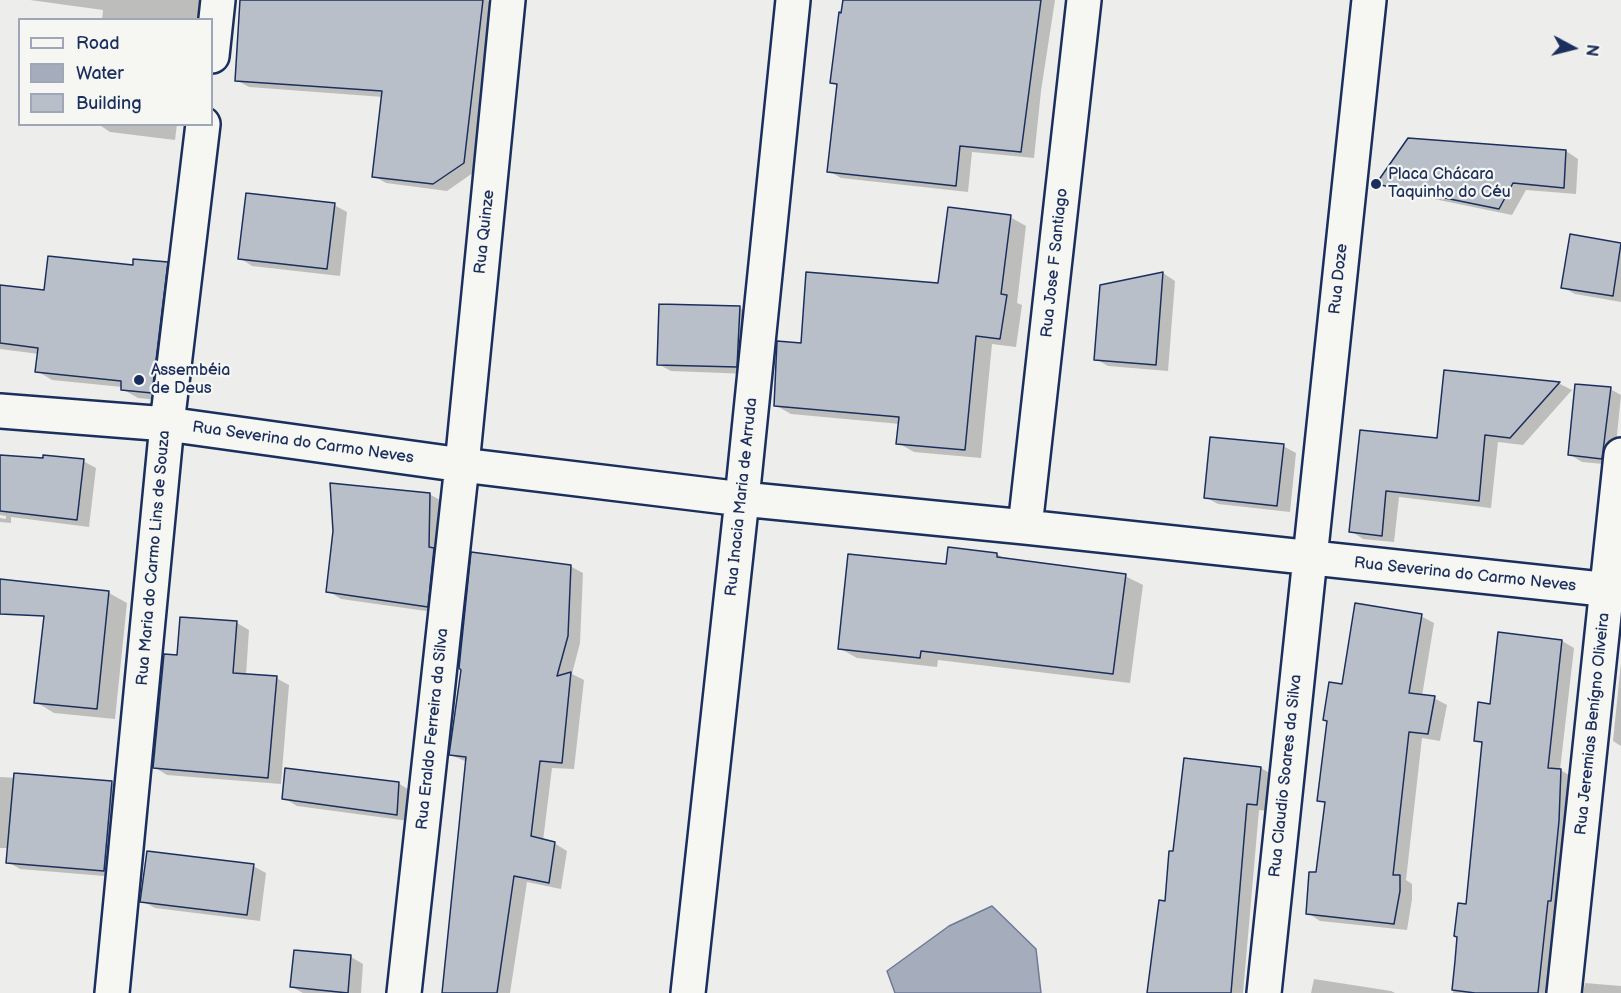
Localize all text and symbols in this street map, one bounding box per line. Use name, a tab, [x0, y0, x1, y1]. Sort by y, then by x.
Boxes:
legend	[18, 18, 213, 126]
north arrow	[1543, 18, 1603, 78]
text: Road	[76, 33, 120, 54]
text: N	[1581, 43, 1602, 57]
text: Water	[76, 63, 124, 84]
text: Building	[76, 93, 142, 114]
place label: Placa Chácara Taquinho do Céu	[1388, 165, 1511, 203]
marker: Placa Chácara Taquinho do Céu	[1369, 177, 1383, 191]
street label: Rua Jose F Santiago	[1038, 187, 1072, 339]
street label: Rua Quinze	[471, 189, 499, 275]
street label: Rua Doze	[1326, 243, 1352, 315]
place label: Assembéia de Deus	[151, 361, 230, 399]
marker: Assembéia de Deus	[132, 373, 146, 387]
street label: Rua Inacia Maria de Arruda	[722, 397, 762, 597]
street label: Rua Severina do Carmo Neves	[191, 418, 415, 468]
street label: Rua Maria do Carmo Lins de Souza	[133, 430, 175, 686]
street label: Rua Severina do Carmo Neves	[1353, 554, 1577, 596]
street label: Rua Jeremias Benígno Oliveira	[1572, 612, 1614, 836]
street label: Rua Eraldo Ferreira da Silva	[413, 627, 453, 831]
street label: Rua Claudio Soares da Silva	[1266, 674, 1306, 878]

